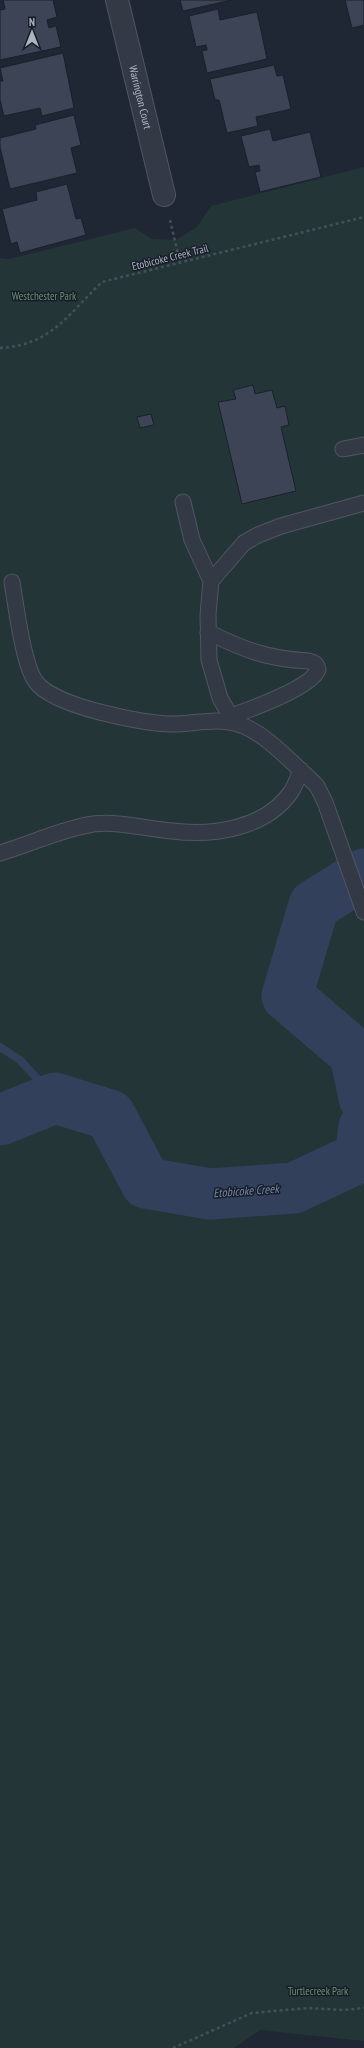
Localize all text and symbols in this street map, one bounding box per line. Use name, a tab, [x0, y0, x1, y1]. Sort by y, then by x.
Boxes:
north arrow	[12, 12, 52, 52]
text: N	[29, 15, 35, 29]
street label: Warrington Court	[126, 64, 155, 130]
street label: Etobicoke Creek Trail	[130, 241, 210, 273]
park label: Westchester Park	[12, 289, 77, 303]
water label: Etobicoke Creek	[213, 1181, 281, 1200]
park label: Turtlecreek Park	[288, 1984, 349, 1998]

